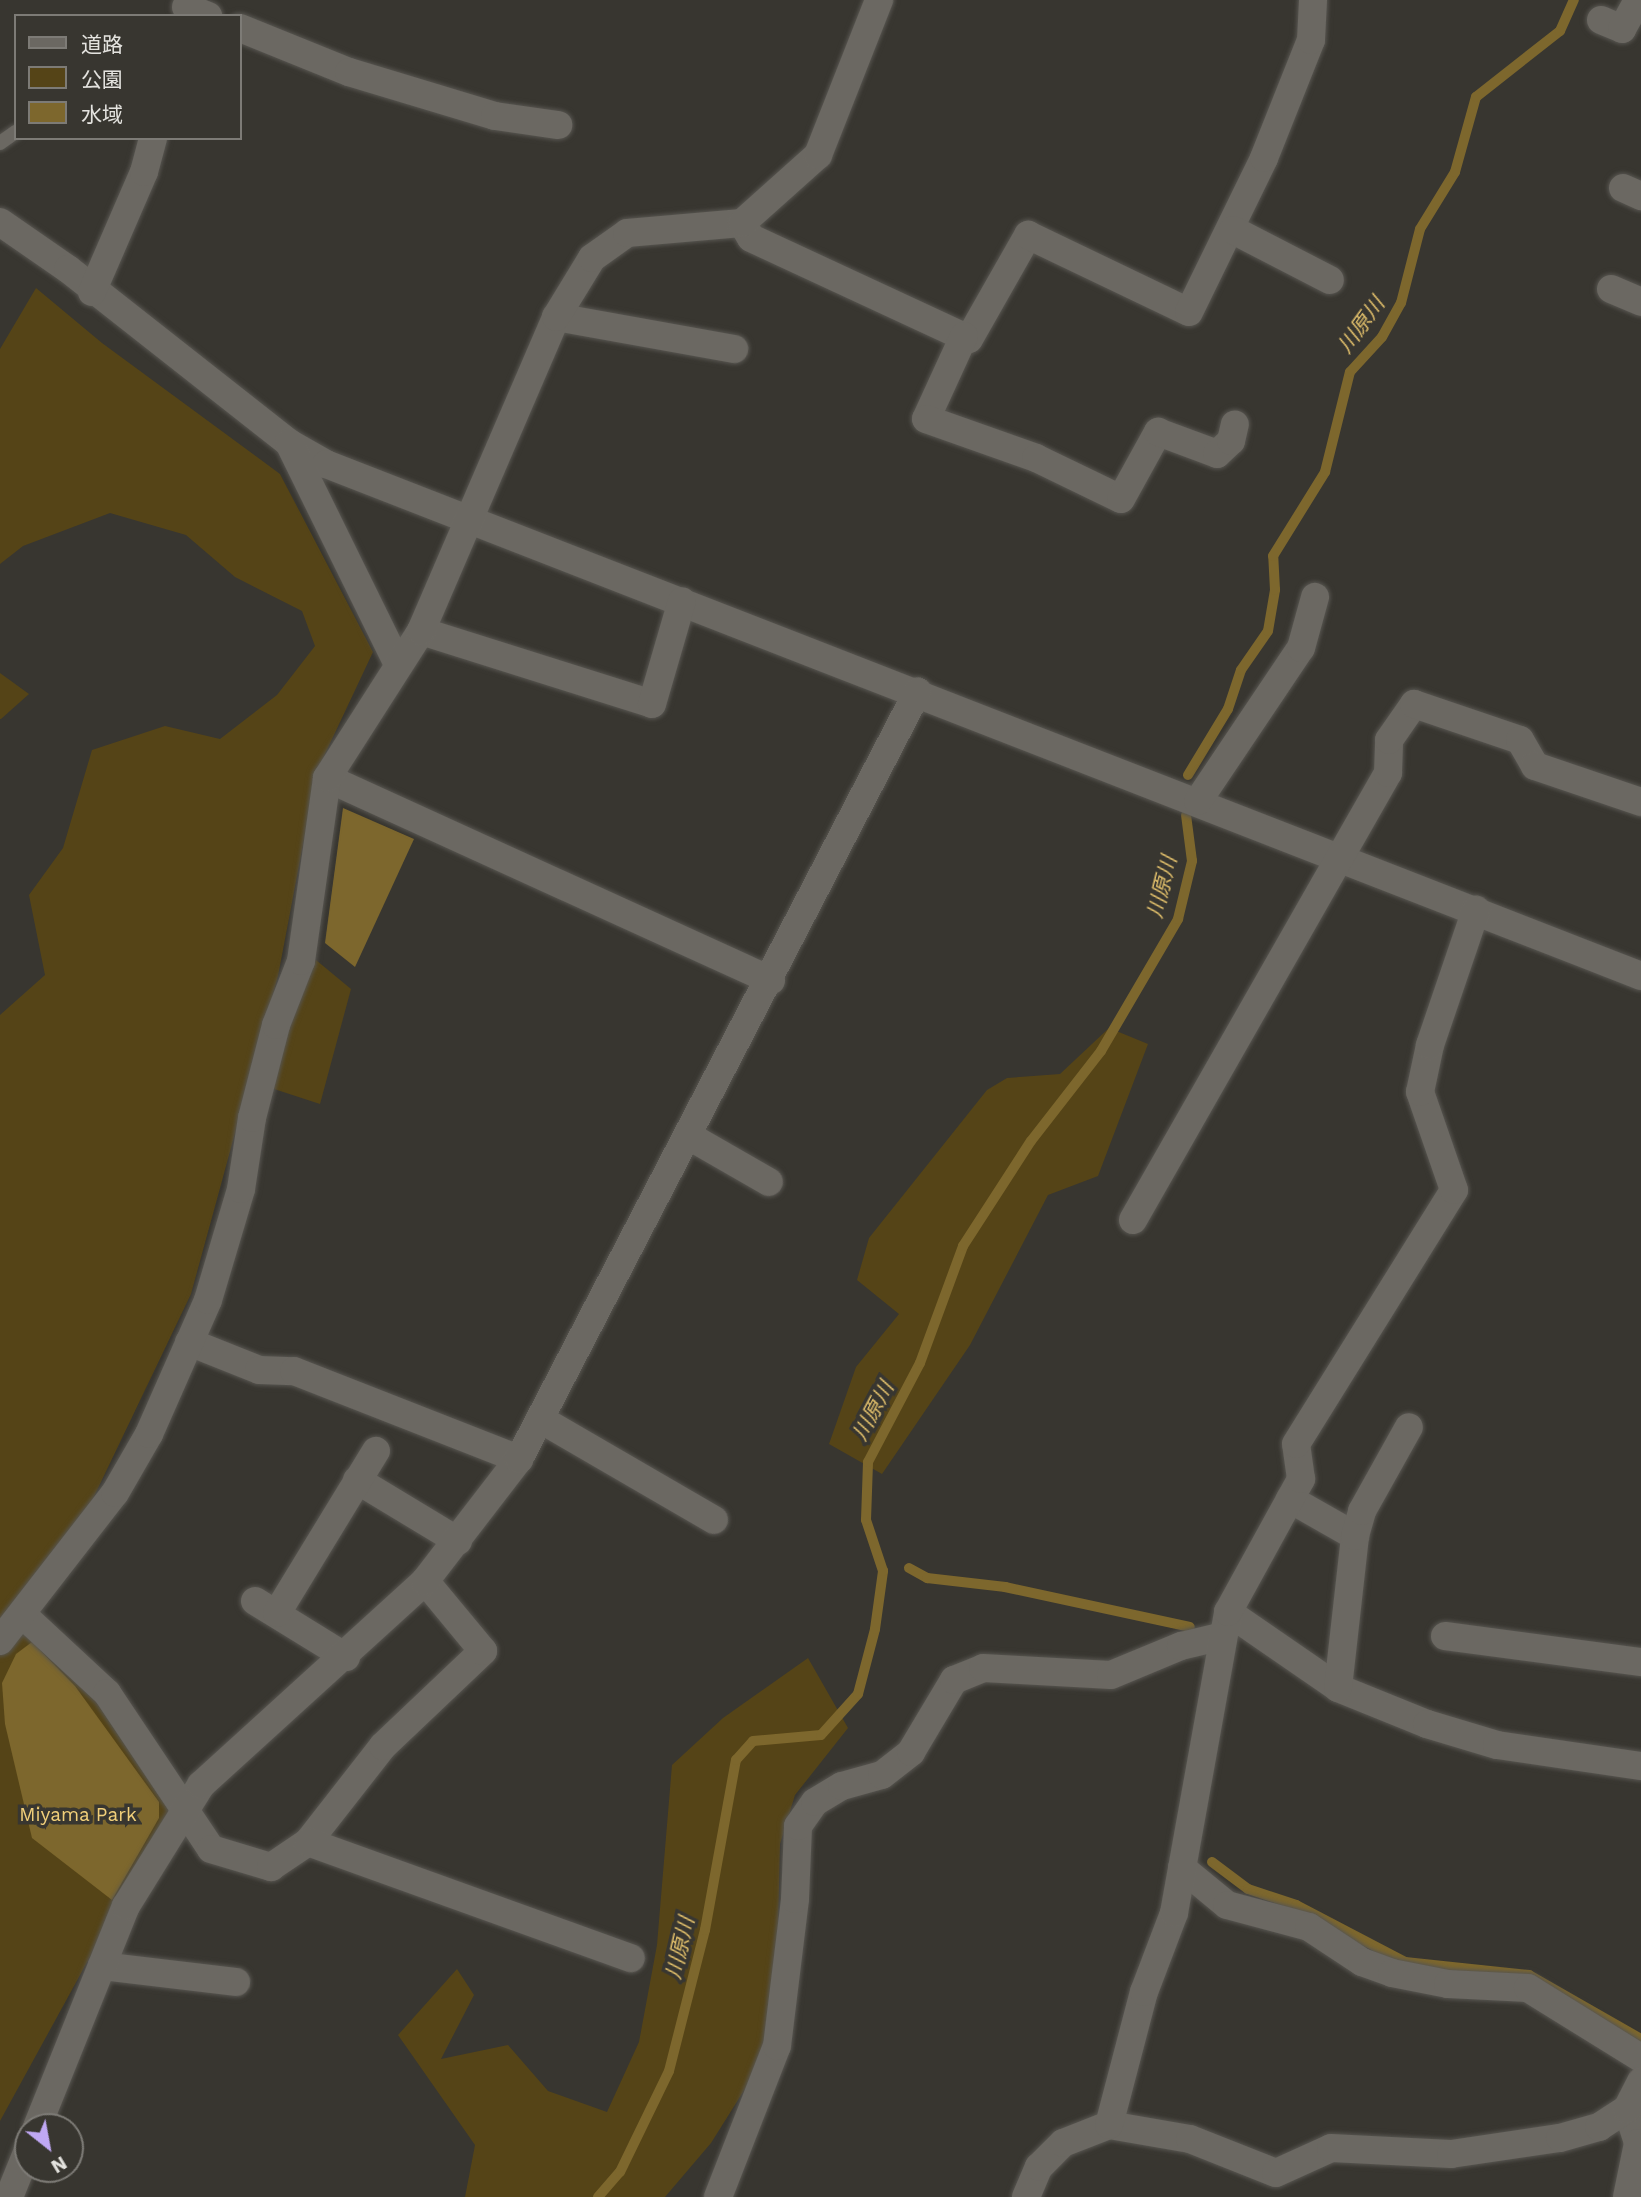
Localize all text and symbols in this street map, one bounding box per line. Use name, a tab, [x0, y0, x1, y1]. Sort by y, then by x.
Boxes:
legend	[14, 14, 242, 140]
text: 道路	[81, 32, 123, 57]
text: 公園	[81, 67, 123, 92]
text: 水域	[81, 102, 123, 127]
water label: 川原川	[1332, 292, 1390, 358]
water label: 川原川	[1142, 853, 1182, 921]
water label: 川原川	[847, 1377, 899, 1445]
park label: Miyama Park	[19, 1804, 137, 1826]
water label: 川原川	[661, 1914, 699, 1982]
north arrow	[14, 2113, 84, 2183]
text: N	[47, 2151, 71, 2178]

